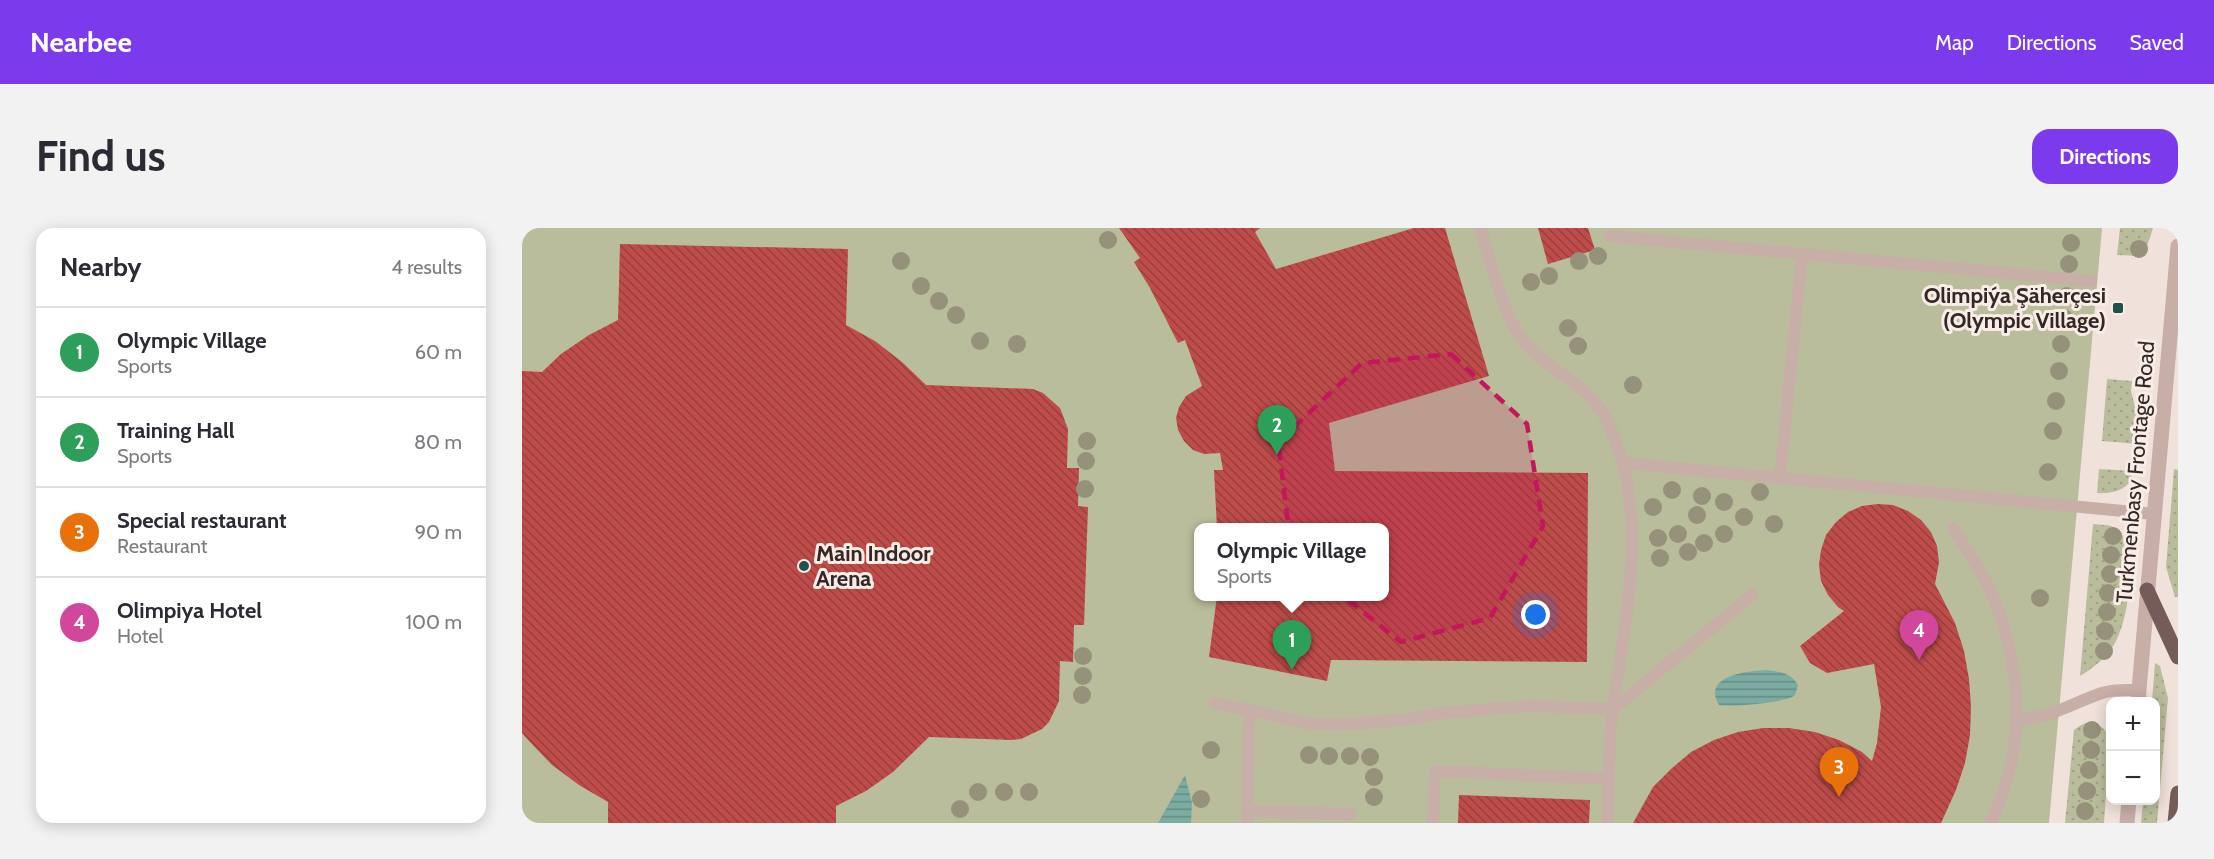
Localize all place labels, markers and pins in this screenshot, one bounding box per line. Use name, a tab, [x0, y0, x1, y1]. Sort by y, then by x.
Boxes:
place label: Olimpiýa Şäherçesi (Olympic Village)	[1924, 282, 2106, 334]
marker: Olimpiýa Şäherçesi (Olympic Village)	[2111, 301, 2125, 315]
pin: 2	[1258, 406, 1296, 455]
place label: Main Indoor Arena	[816, 540, 931, 592]
marker: Main Indoor Arena	[797, 559, 811, 573]
pin: 4	[1900, 610, 1938, 660]
pin: 1	[1272, 620, 1312, 670]
pin: 3	[1820, 748, 1858, 797]

